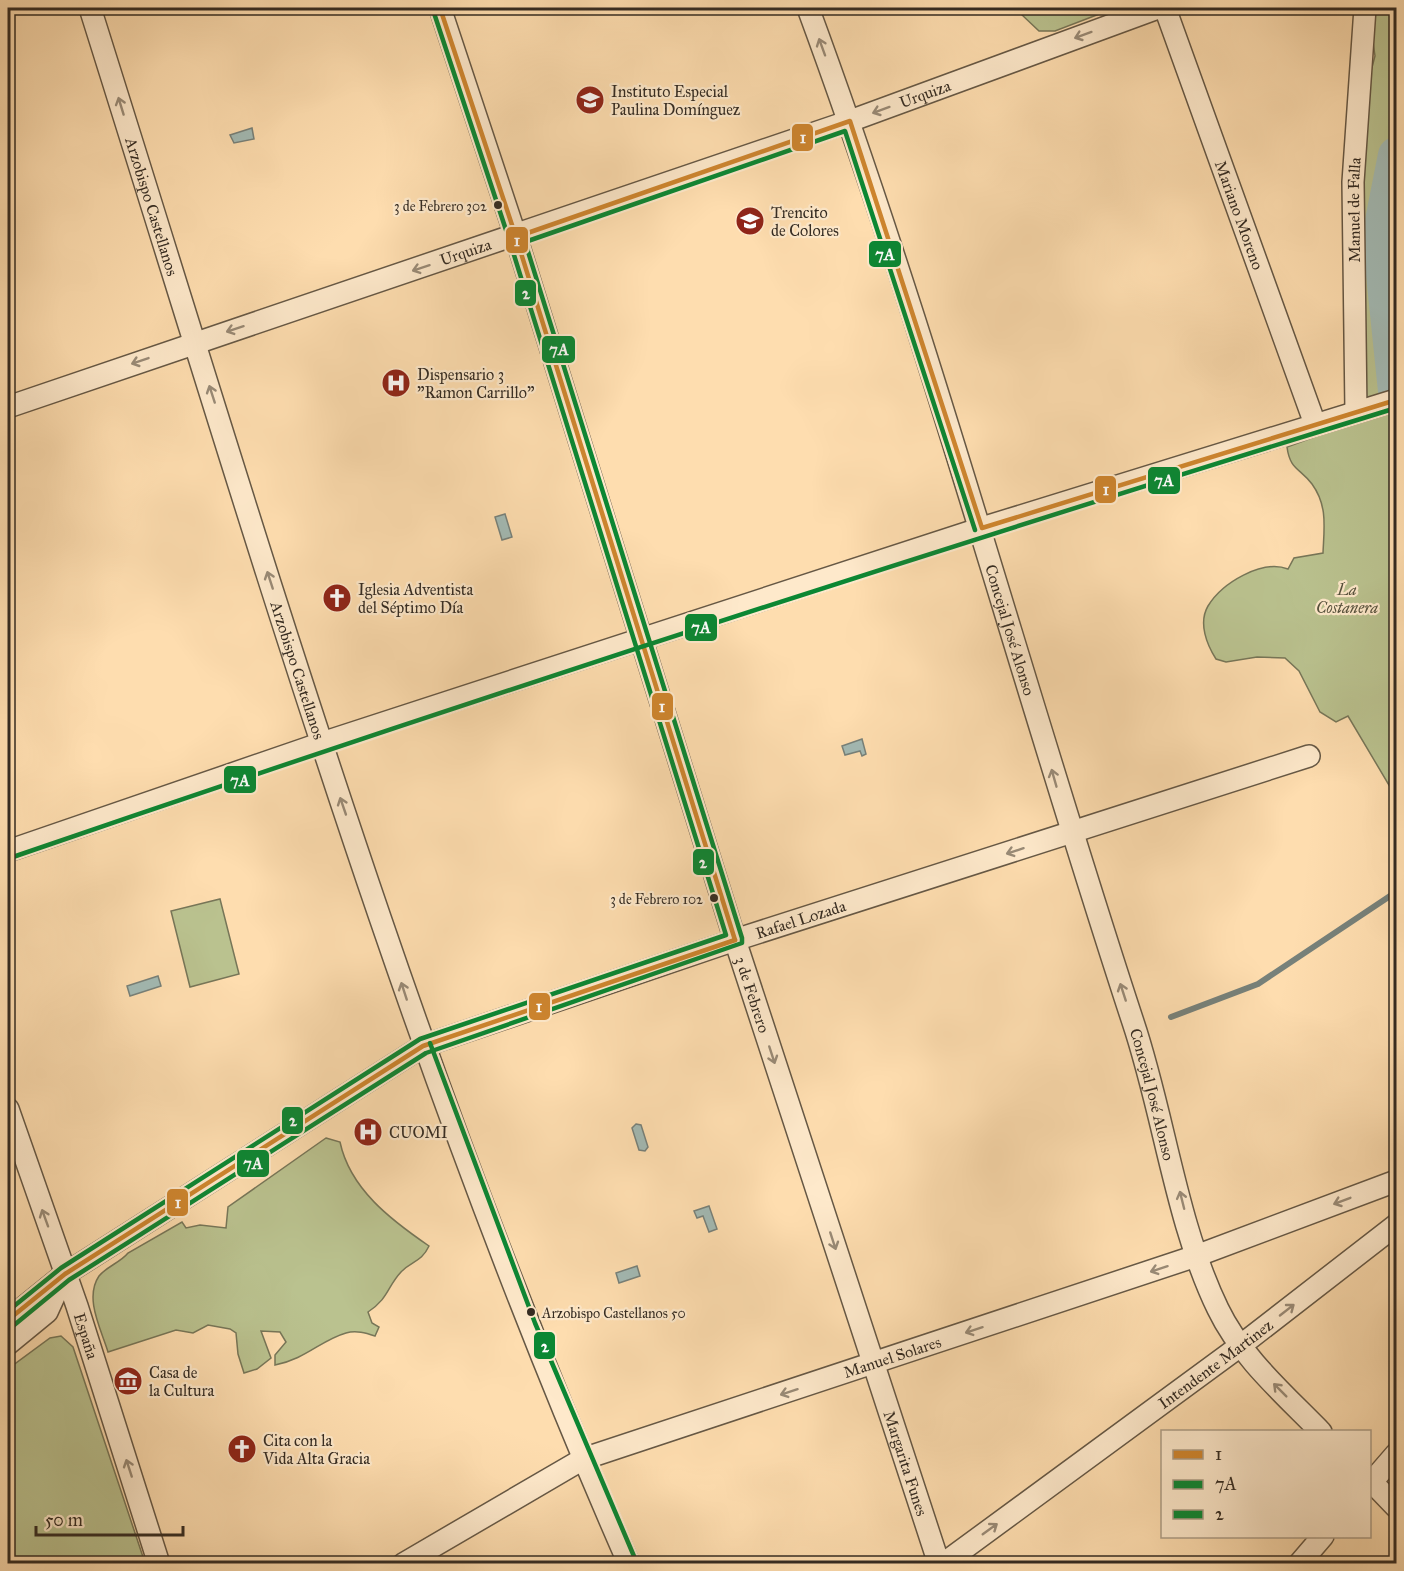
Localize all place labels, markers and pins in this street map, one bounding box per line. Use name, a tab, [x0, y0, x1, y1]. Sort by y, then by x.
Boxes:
place label: Instituto Especial Paulina Domínguez	[611, 82, 741, 120]
school or university icon: Instituto Especial Paulina Domínguez	[574, 84, 606, 116]
place label: 3 de Febrero 302	[394, 198, 487, 215]
marker: 3 de Febrero 302	[492, 199, 504, 211]
place label: Trencito de Colores	[771, 203, 839, 240]
school or university icon: Trencito de Colores	[734, 205, 766, 237]
place label: Dispensario 3 "Ramon Carrillo"	[417, 365, 534, 402]
hospital icon: Dispensario 3 "Ramon Carrillo"	[380, 367, 412, 399]
place label: Iglesia Adventista del Séptimo Día	[358, 580, 473, 617]
church icon: Iglesia Adventista del Séptimo Día	[321, 582, 353, 614]
place label: 3 de Febrero 102	[610, 891, 703, 908]
marker: 3 de Febrero 102	[708, 892, 720, 904]
hospital icon: CUOMI	[352, 1116, 384, 1148]
place label: CUOMI	[389, 1123, 448, 1142]
place label: Arzobispo Castellanos 50	[541, 1305, 686, 1322]
marker: Arzobispo Castellanos 50	[525, 1306, 537, 1318]
place label: Casa de la Cultura	[149, 1363, 214, 1400]
museum icon: Casa de la Cultura	[112, 1365, 144, 1397]
place label: Cita con la Vida Alta Gracia	[262, 1431, 370, 1468]
church icon: Cita con la Vida Alta Gracia	[226, 1433, 258, 1465]

